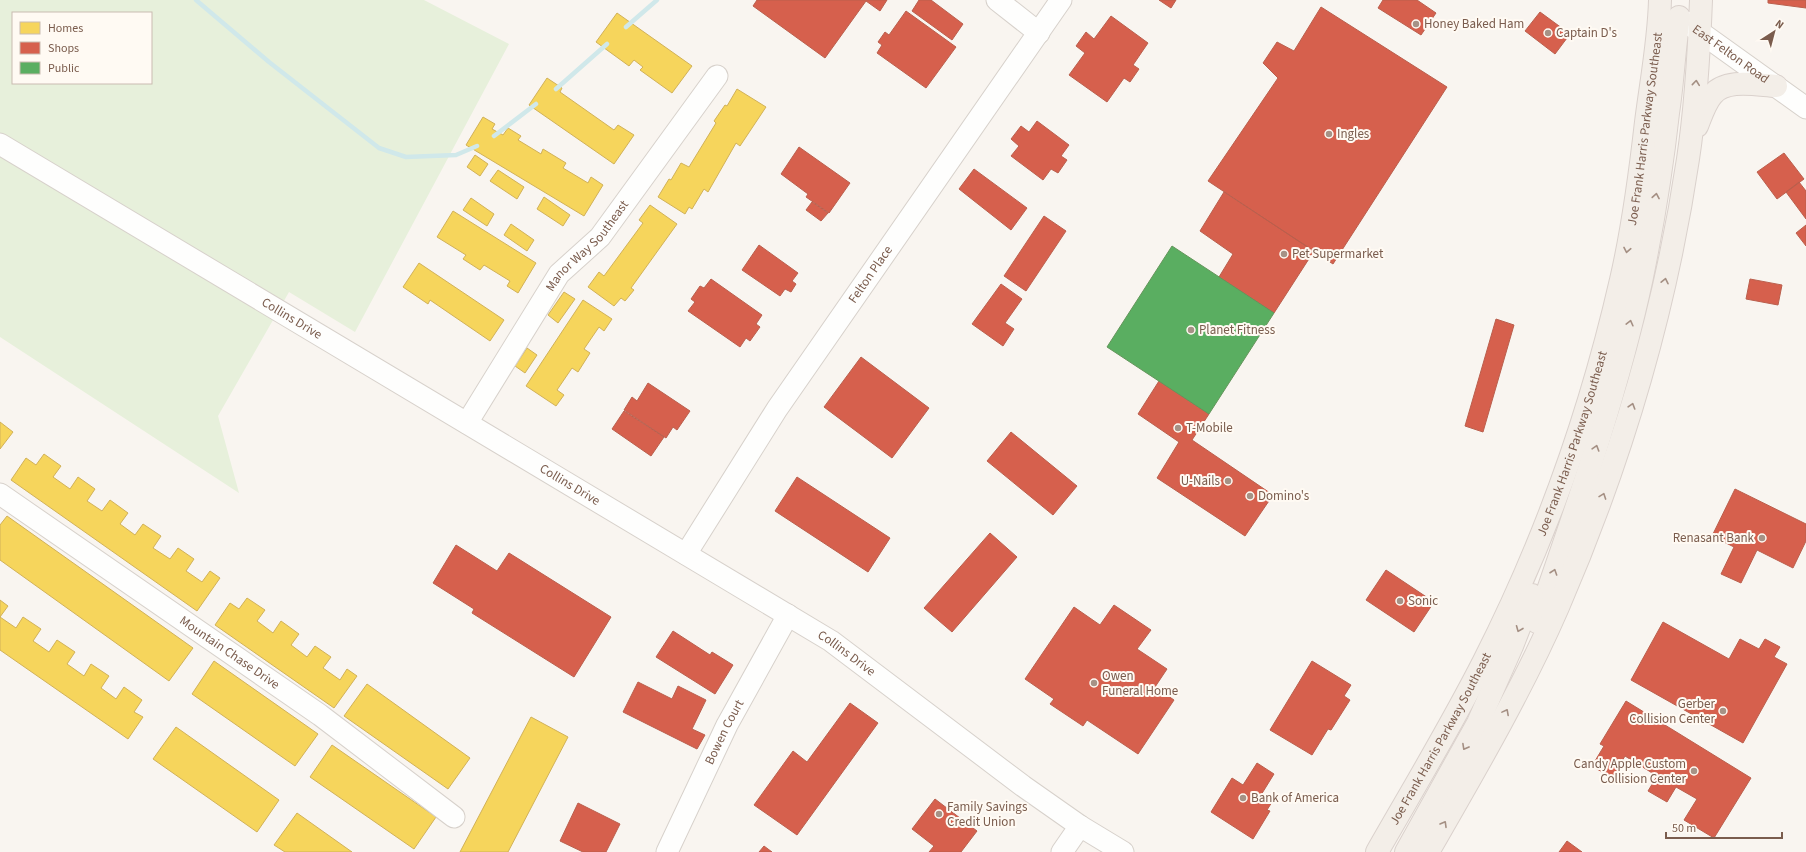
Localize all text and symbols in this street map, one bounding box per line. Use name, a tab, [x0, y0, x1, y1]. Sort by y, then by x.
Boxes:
legend	[12, 12, 152, 84]
north arrow	[1754, 12, 1794, 52]
place label: Honey Baked Ham	[1424, 15, 1524, 33]
text: N	[1772, 16, 1787, 33]
marker: Honey Baked Ham	[1411, 19, 1421, 29]
text: Homes	[48, 20, 83, 37]
street label: East Felton Road	[1689, 20, 1773, 88]
place label: Captain D's	[1556, 24, 1618, 42]
marker: Captain D's	[1543, 28, 1553, 38]
street label: Joe Frank Harris Parkway Southeast	[1623, 31, 1667, 227]
text: Shops	[48, 40, 79, 57]
text: Public	[48, 60, 80, 77]
one-way arrow	[1691, 80, 1700, 86]
place label: Ingles	[1337, 125, 1370, 143]
marker: Ingles	[1324, 129, 1334, 139]
one-way arrow	[1651, 193, 1660, 199]
street label: Manor Way Southeast	[541, 196, 633, 295]
street label: Felton Place	[844, 242, 897, 307]
place label: Pet Supermarket	[1292, 245, 1384, 263]
one-way arrow	[1623, 247, 1632, 253]
marker: Pet Supermarket	[1279, 249, 1289, 259]
one-way arrow	[1660, 278, 1668, 284]
street label: Collins Drive	[258, 293, 325, 344]
one-way arrow	[1625, 320, 1634, 327]
place label: Planet Fitness	[1199, 321, 1276, 339]
marker: Planet Fitness	[1186, 325, 1196, 335]
street label: Joe Frank Harris Parkway Southeast	[1533, 348, 1612, 539]
one-way arrow	[1627, 403, 1636, 410]
place label: T-Mobile	[1186, 419, 1233, 437]
marker: T-Mobile	[1173, 423, 1183, 433]
one-way arrow	[1591, 445, 1599, 452]
street label: Collins Drive	[536, 460, 604, 510]
place label: U-Nails	[1181, 472, 1221, 490]
marker: U-Nails	[1223, 476, 1233, 486]
place label: Domino's	[1258, 487, 1310, 505]
marker: Domino's	[1245, 491, 1255, 501]
one-way arrow	[1598, 492, 1606, 499]
place label: Renasant Bank	[1673, 529, 1755, 547]
marker: Renasant Bank	[1757, 533, 1767, 543]
one-way arrow	[1550, 568, 1558, 575]
place label: Sonic	[1408, 592, 1438, 610]
marker: Sonic	[1395, 596, 1405, 606]
street label: Mountain Chase Drive	[176, 612, 283, 694]
one-way arrow	[1516, 624, 1524, 632]
street label: Collins Drive	[814, 626, 879, 680]
street label: Joe Frank Harris Parkway Southeast	[1385, 649, 1496, 828]
place label: Owen Funeral Home	[1102, 667, 1178, 700]
marker: Owen Funeral Home	[1089, 678, 1099, 688]
place label: Gerber Collision Center	[1629, 695, 1715, 728]
street label: Bowen Court	[701, 696, 749, 768]
marker: Gerber Collision Center	[1718, 706, 1728, 716]
one-way arrow	[1501, 709, 1508, 716]
one-way arrow	[1463, 743, 1470, 750]
place label: Candy Apple Custom Collision Center	[1574, 755, 1686, 788]
marker: Candy Apple Custom Collision Center	[1689, 766, 1699, 776]
place label: Bank of America	[1251, 789, 1339, 807]
marker: Bank of America	[1238, 793, 1248, 803]
place label: Family Savings Credit Union	[947, 798, 1028, 831]
marker: Family Savings Credit Union	[934, 809, 944, 819]
scale bar	[1666, 814, 1782, 840]
text: 50 m	[1672, 820, 1696, 837]
one-way arrow	[1439, 821, 1446, 828]

